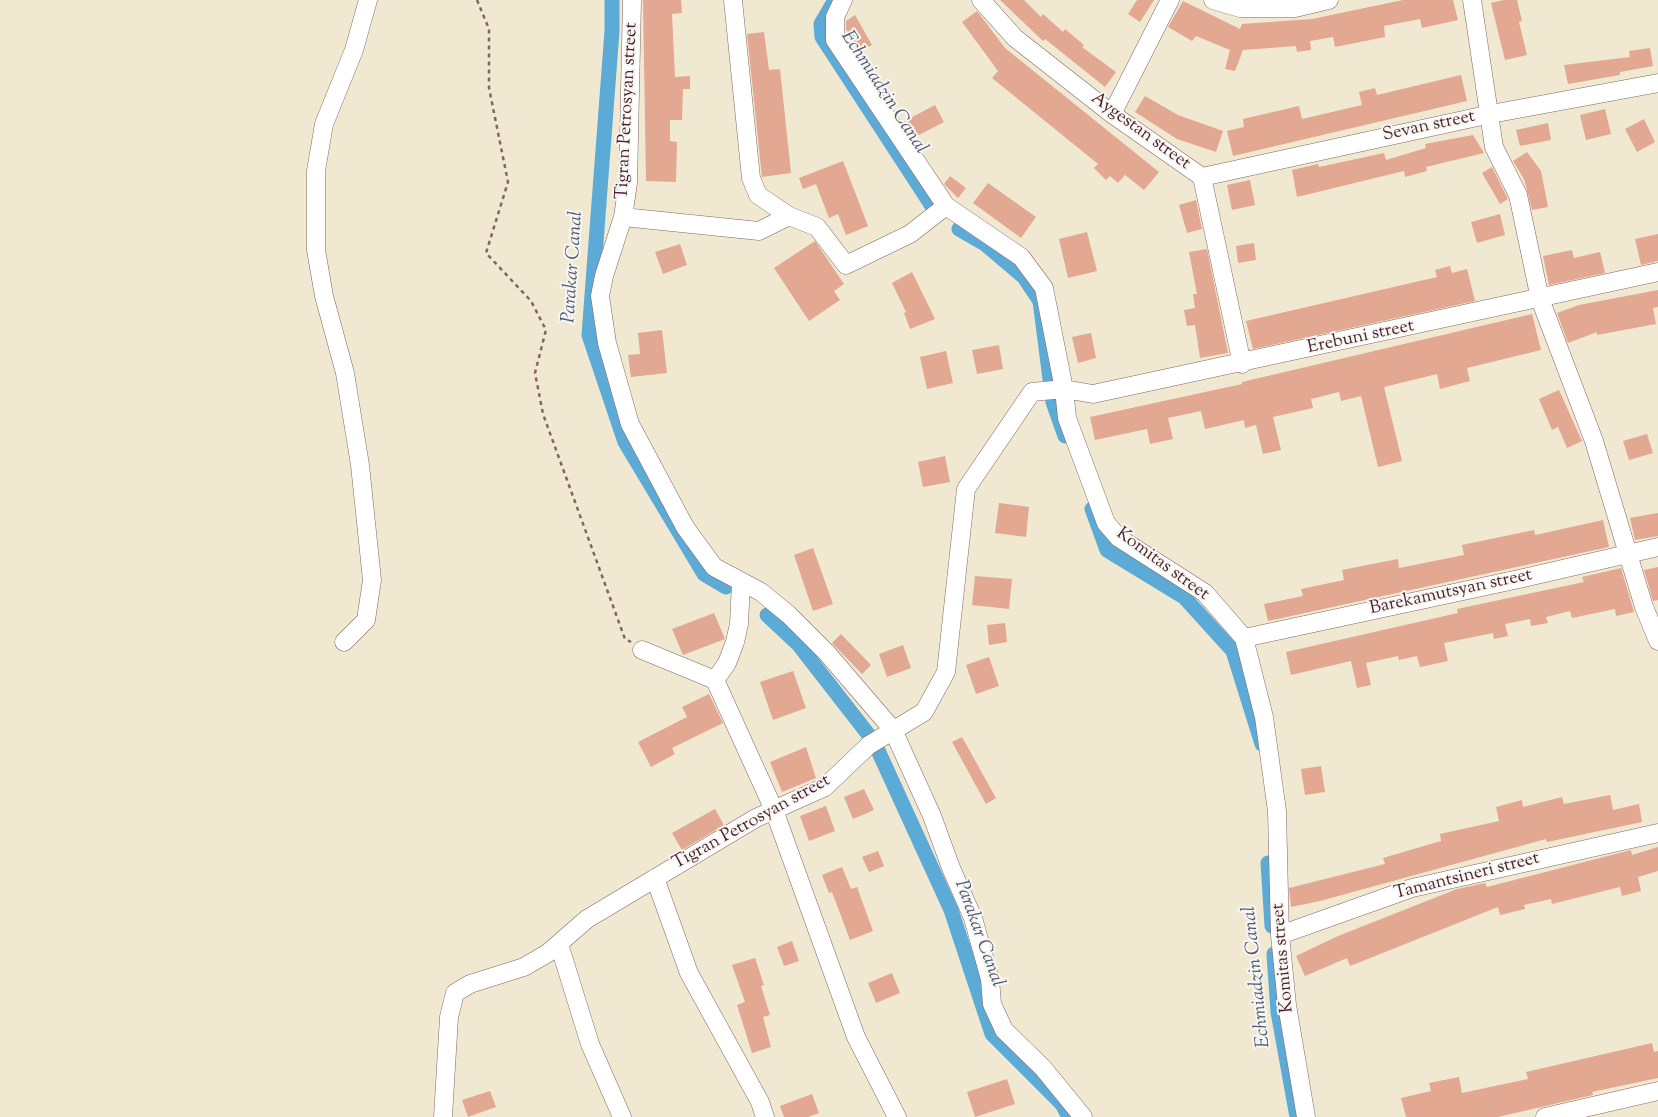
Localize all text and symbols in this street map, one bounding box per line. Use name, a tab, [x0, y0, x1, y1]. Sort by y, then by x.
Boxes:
street label: Tigran Petrosyan street	[613, 22, 643, 200]
water label: Echmiadzin Canal	[835, 27, 931, 159]
street label: Aygestan street	[1086, 89, 1194, 175]
street label: Sevan street	[1381, 107, 1477, 147]
water label: Parakar Canal	[559, 210, 589, 324]
street label: Erebuni street	[1306, 316, 1416, 360]
street label: Komitas street	[1111, 524, 1213, 606]
street label: Barekamutsyan street	[1368, 565, 1534, 621]
street label: Tigran Petrosyan street	[669, 771, 835, 875]
street label: Tamantsineri street	[1392, 849, 1542, 905]
water label: Parakar Canal	[948, 877, 1008, 991]
street label: Komitas street	[1268, 902, 1300, 1014]
water label: Echmiadzin Canal	[1239, 905, 1277, 1049]

